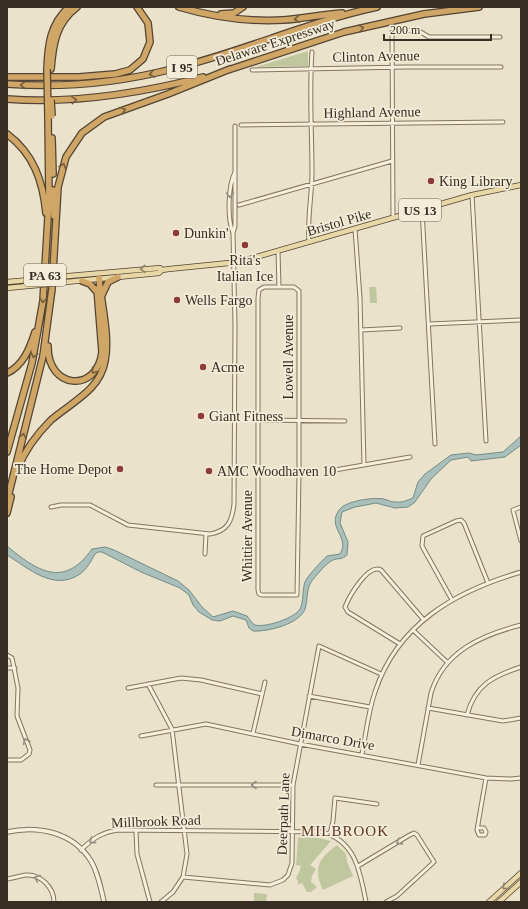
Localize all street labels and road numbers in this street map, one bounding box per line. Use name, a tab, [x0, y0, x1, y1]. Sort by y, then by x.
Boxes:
street label: Delaware Expressway	[213, 16, 337, 69]
street label: Clinton Avenue	[332, 48, 420, 65]
road number: I 95	[167, 56, 197, 78]
street label: Highland Avenue	[323, 104, 421, 121]
road number: US 13	[399, 199, 441, 221]
street label: Bristol Pike	[305, 206, 373, 239]
road number: PA 63	[24, 264, 66, 286]
street label: Lowell Avenue	[281, 315, 296, 399]
street label: Whittier Avenue	[240, 490, 255, 582]
street label: Dimarco Drive	[290, 724, 376, 753]
street label: Deerpath Lane	[275, 772, 292, 856]
street label: Millbrook Road	[111, 812, 201, 831]

